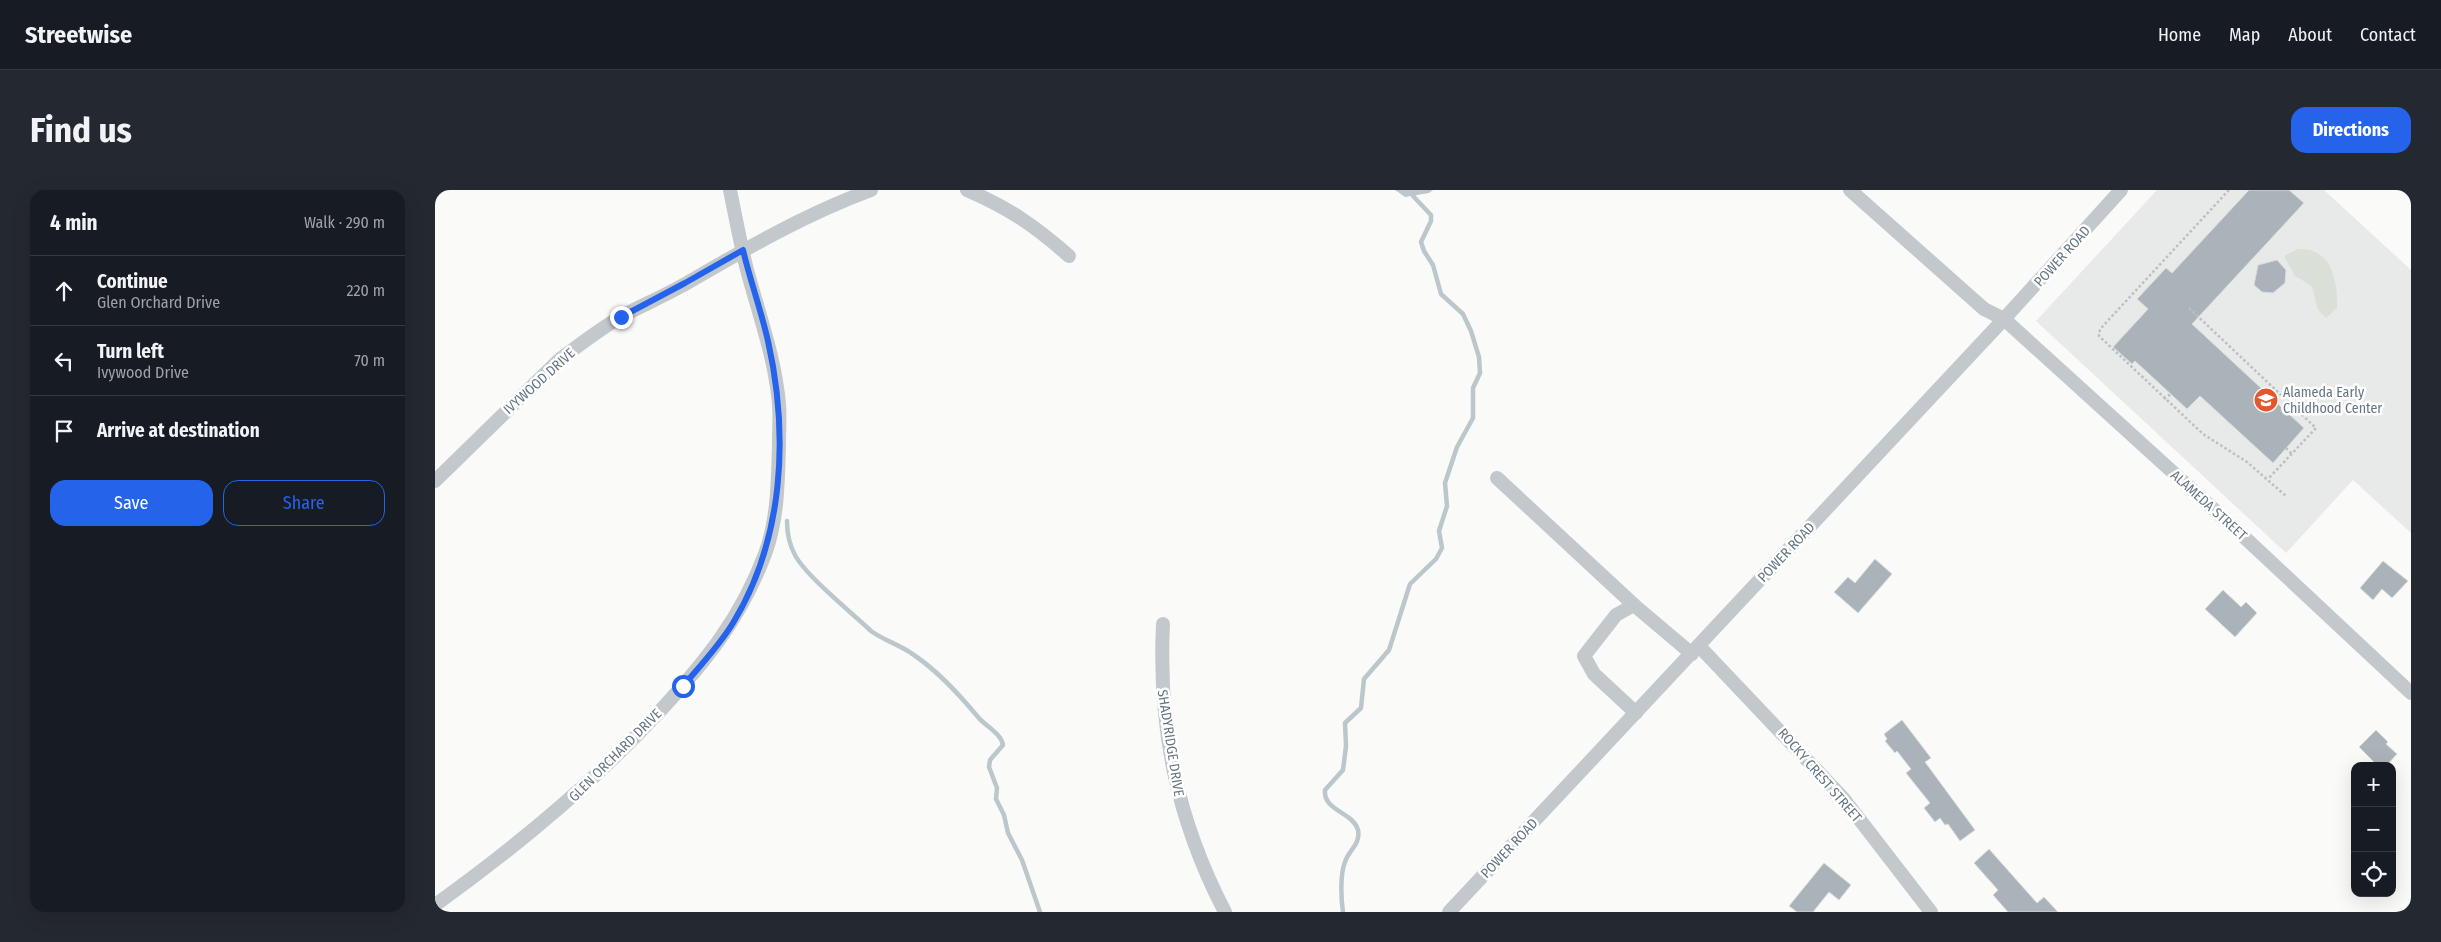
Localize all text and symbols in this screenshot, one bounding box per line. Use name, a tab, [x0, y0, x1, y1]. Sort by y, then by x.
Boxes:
text: Streetwise	[25, 21, 132, 49]
text: Home	[2158, 24, 2201, 46]
text: Map	[2229, 24, 2260, 46]
text: About	[2288, 24, 2332, 46]
text: Contact	[2360, 24, 2416, 46]
button: Directions	[2291, 107, 2411, 153]
text: Find us	[30, 109, 132, 151]
text: 4 min	[50, 210, 98, 236]
text: Walk · 290 m	[304, 213, 385, 232]
street label: POWER ROAD	[2031, 223, 2094, 290]
text: Continue	[97, 270, 168, 293]
icon: ahead	[50, 277, 78, 305]
text: 220 m	[346, 281, 385, 300]
text: Glen Orchard Drive	[97, 293, 220, 312]
route end	[610, 306, 633, 329]
text: Turn left	[97, 340, 164, 363]
street label: IVYWOOD DRIVE	[500, 345, 579, 418]
icon: left	[50, 347, 78, 375]
text: 70 m	[354, 351, 385, 370]
text: Ivywood Drive	[97, 363, 189, 382]
place label: Alameda Early Childhood Center	[2283, 384, 2382, 417]
school or university icon: Alameda Early Childhood Center	[2253, 387, 2279, 413]
icon: arrive	[50, 417, 78, 445]
text: Arrive at destination	[97, 419, 260, 442]
street label: ALAMEDA STREET	[2167, 467, 2251, 544]
button: Save	[50, 480, 213, 526]
button: Share	[223, 480, 385, 526]
street label: POWER ROAD	[1754, 519, 1818, 586]
route start	[672, 675, 695, 698]
street label: SHADYRIDGE DRIVE	[1154, 688, 1187, 798]
street label: GLEN ORCHARD DRIVE	[565, 705, 666, 805]
street label: ROCKY CREST STREET	[1774, 725, 1865, 826]
map controls	[2351, 762, 2396, 897]
button: +	[2351, 762, 2396, 807]
button: −	[2351, 807, 2396, 852]
street label: POWER ROAD	[1477, 815, 1541, 882]
button: locate	[2351, 852, 2396, 897]

